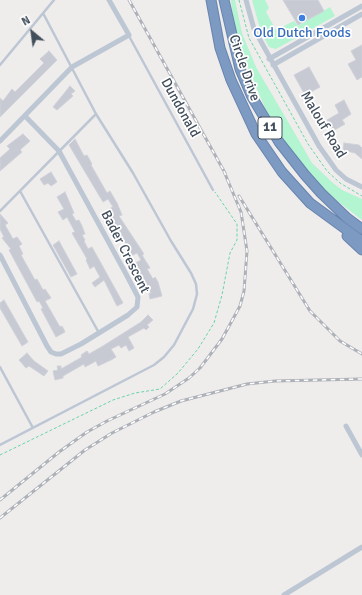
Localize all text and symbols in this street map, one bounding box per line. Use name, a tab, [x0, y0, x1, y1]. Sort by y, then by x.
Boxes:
north arrow	[12, 12, 52, 52]
marker: Old Dutch Foods	[297, 13, 307, 23]
text: N	[19, 14, 32, 29]
place label: Old Dutch Foods	[253, 25, 351, 41]
street label: Circle Drive	[225, 33, 263, 103]
street label: Dundonald	[157, 75, 203, 141]
street label: Malouf Road	[296, 89, 350, 161]
road number: 11	[258, 117, 282, 139]
street label: Bader Crescent	[97, 208, 153, 296]

